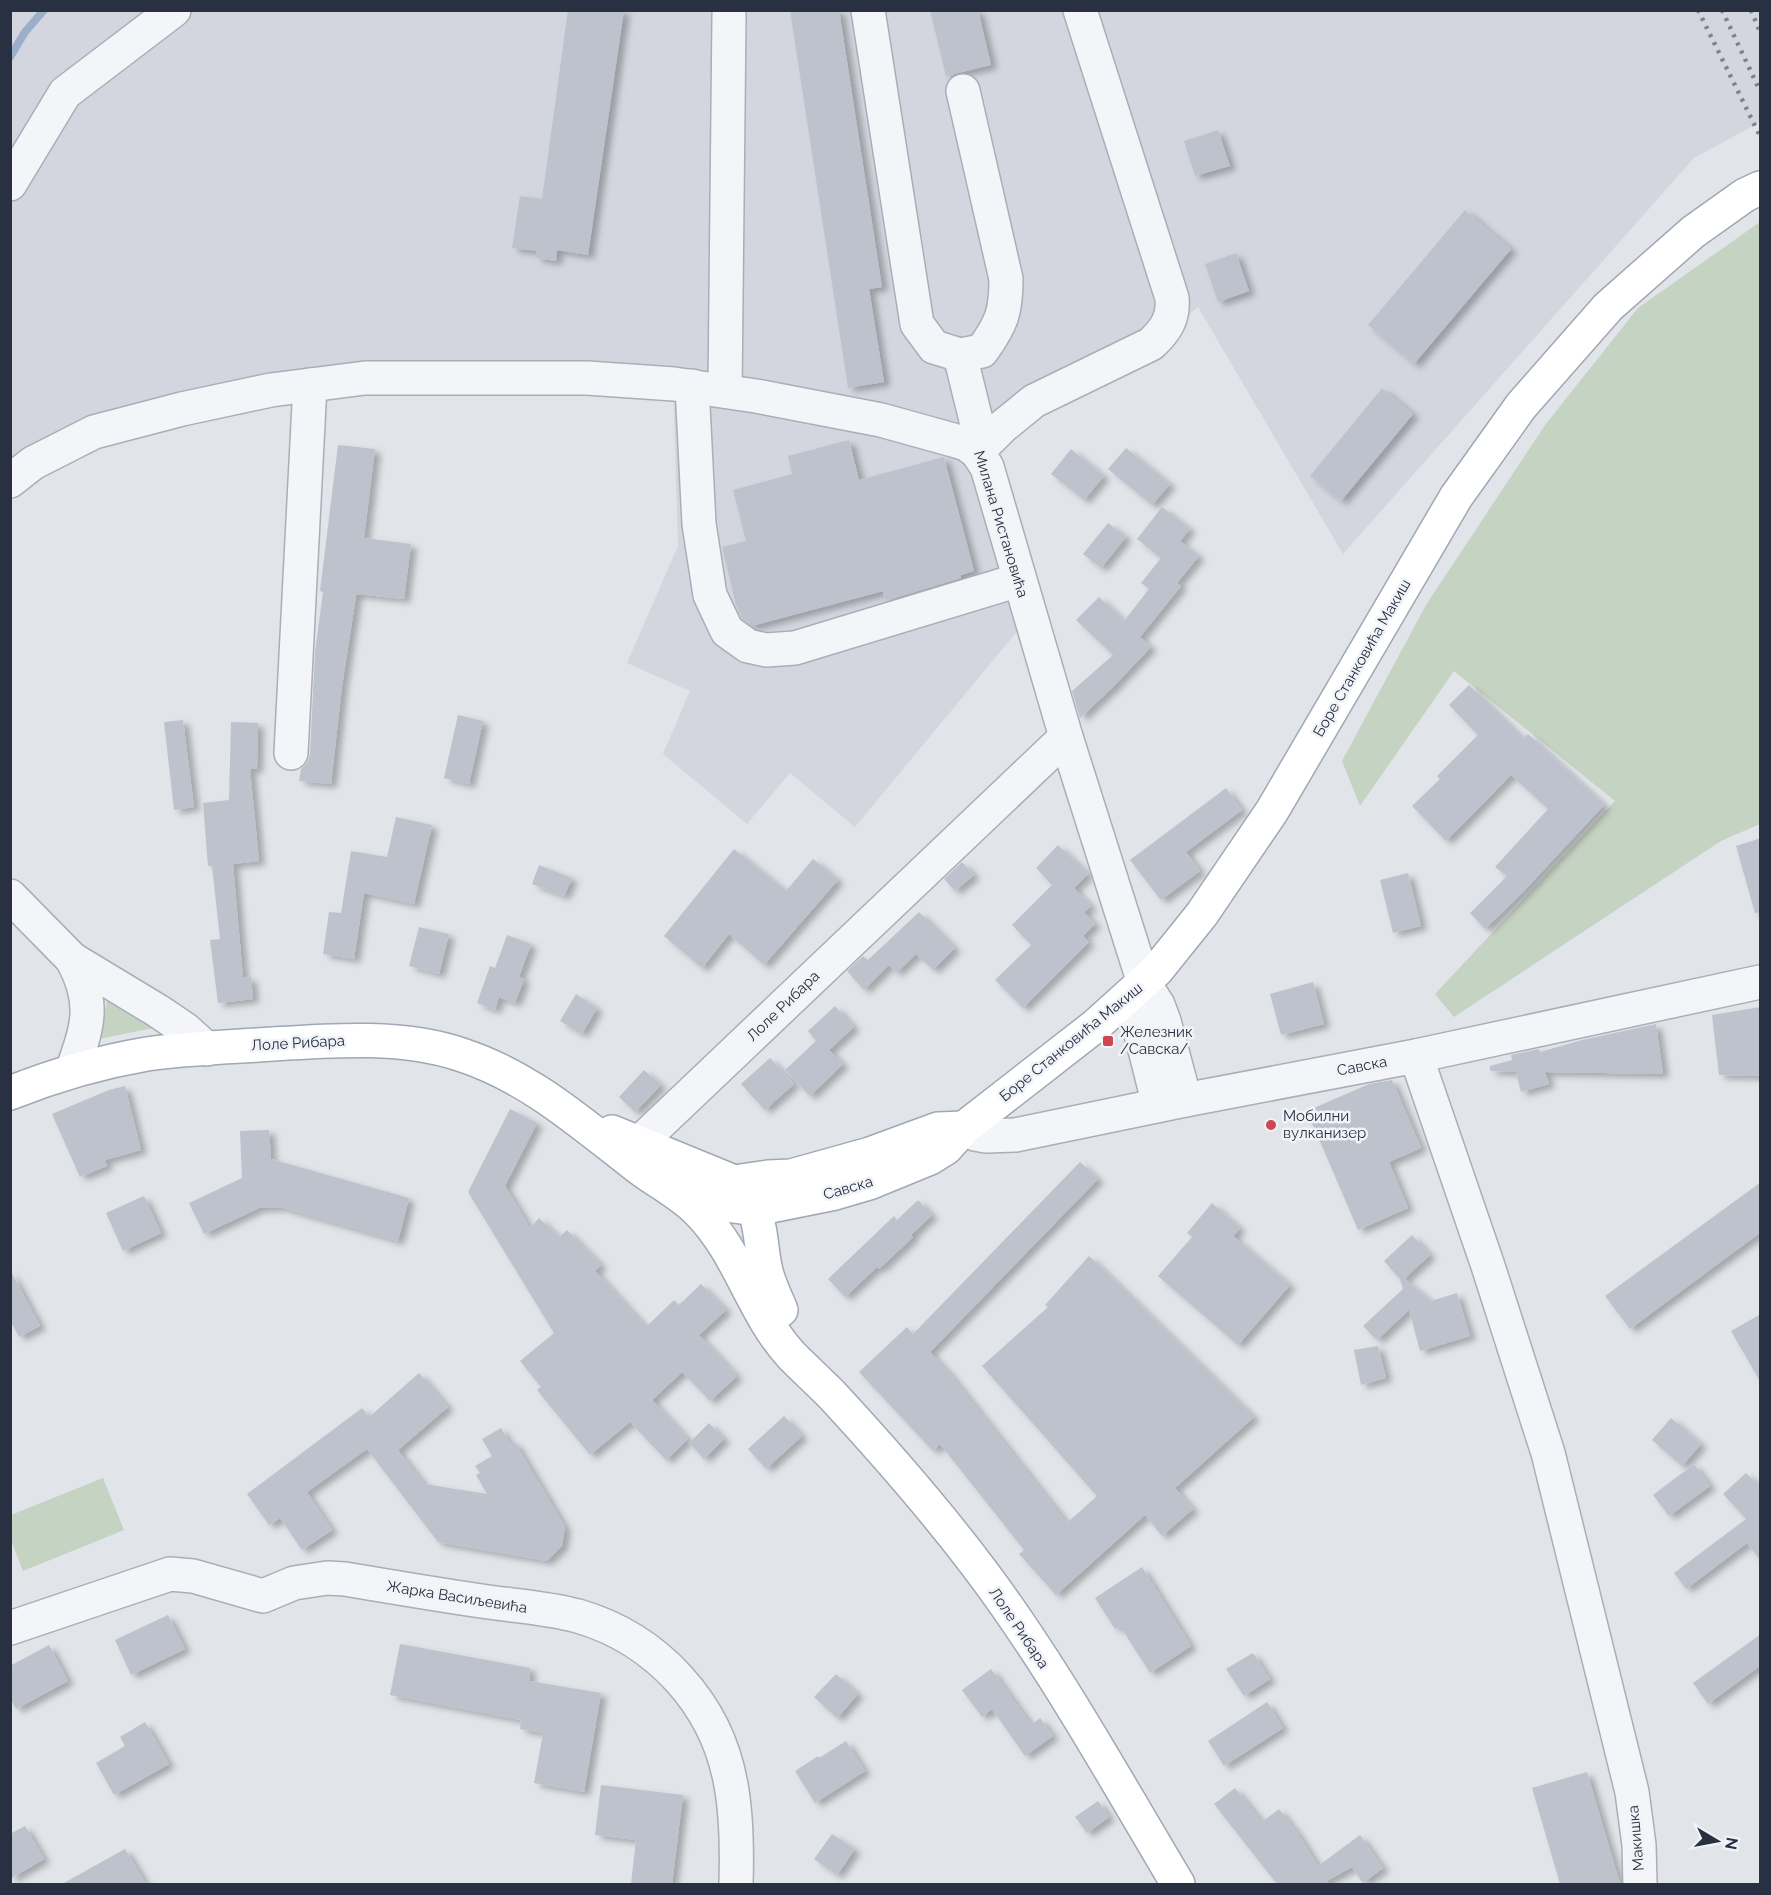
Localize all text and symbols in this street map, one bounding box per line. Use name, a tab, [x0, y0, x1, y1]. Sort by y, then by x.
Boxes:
street label: Милана Ристановића	[970, 448, 1032, 600]
street label: Боре Станковића Макиш	[1309, 576, 1415, 740]
street label: Лоле Рибара	[743, 967, 823, 1045]
street label: Боре Станковића Макиш	[996, 979, 1146, 1105]
place label: Железник /Савска/	[1120, 1023, 1193, 1058]
street label: Лоле Рибара	[251, 1032, 345, 1054]
marker: Железник /Савска/	[1101, 1034, 1115, 1048]
street label: Савска	[1335, 1052, 1389, 1080]
place label: Мобилни вулканизер	[1283, 1107, 1366, 1142]
marker: Мобилни вулканизер	[1264, 1118, 1278, 1132]
street label: Савска	[821, 1172, 875, 1204]
street label: Жарка Васиљевића	[385, 1577, 529, 1617]
street label: Лоле Рибара	[985, 1584, 1053, 1672]
street label: Макишка	[1624, 1804, 1648, 1872]
north arrow	[1687, 1811, 1747, 1871]
text: N	[1721, 1836, 1742, 1851]

